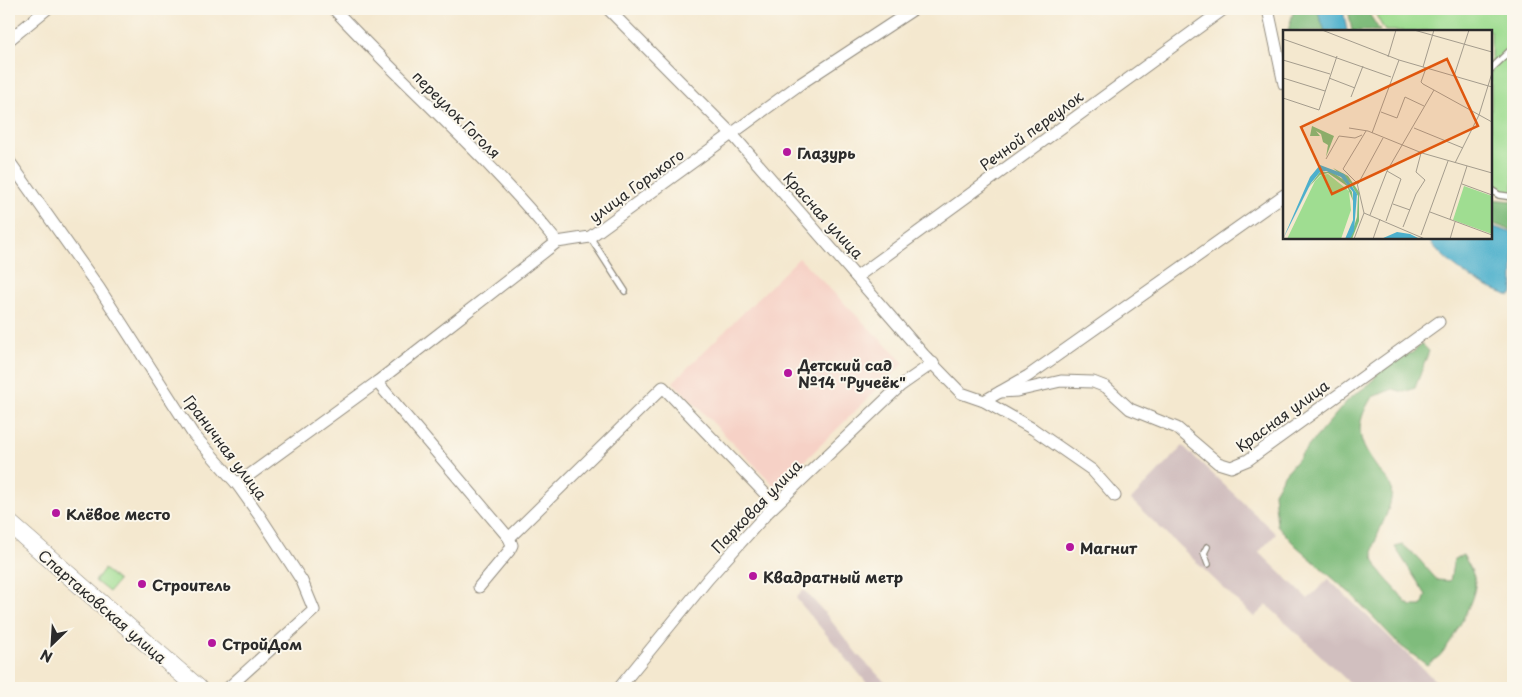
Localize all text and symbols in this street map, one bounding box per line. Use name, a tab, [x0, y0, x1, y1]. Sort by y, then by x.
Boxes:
inset map	[1283, 30, 1492, 239]
street label: переулок Гоголя	[408, 65, 506, 163]
street label: Речной переулок	[974, 84, 1088, 175]
place label: Глазурь	[797, 141, 855, 164]
street label: улица Горького	[584, 143, 688, 227]
marker: Глазурь	[781, 146, 793, 158]
street label: Красная улица	[779, 166, 870, 264]
place label: Детский сад №14 "Ручеёк"	[797, 353, 906, 393]
marker: Детский сад №14 "Ручеёк"	[782, 367, 794, 379]
street label: Красная улица	[1231, 373, 1334, 457]
street label: Граничная улица	[179, 390, 274, 505]
street label: Парковая улица	[705, 454, 807, 558]
place label: Клёвое место	[66, 502, 170, 525]
marker: Клёвое место	[50, 507, 62, 519]
place label: Магнит	[1080, 536, 1138, 559]
marker: Магнит	[1064, 541, 1076, 553]
street label: Спартаковская улица	[34, 543, 173, 669]
place label: Квадратный метр	[763, 565, 903, 588]
marker: Квадратный метр	[747, 570, 759, 582]
place label: Строитель	[152, 573, 231, 596]
marker: Строитель	[136, 578, 148, 590]
north arrow	[28, 620, 78, 670]
place label: СтройДом	[222, 632, 302, 655]
marker: СтройДом	[206, 637, 218, 649]
text: N	[37, 644, 56, 668]

